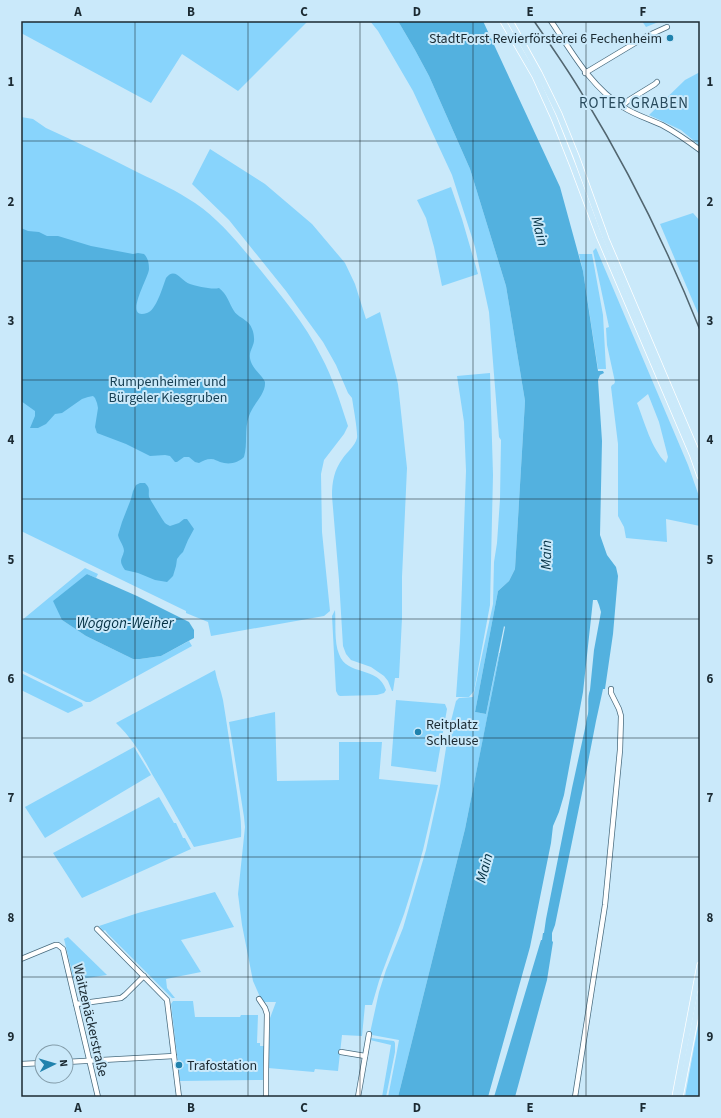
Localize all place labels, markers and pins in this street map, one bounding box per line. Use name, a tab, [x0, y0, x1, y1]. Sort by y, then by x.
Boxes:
place label: StadtForst Revierförsterei 6 Fechenheim	[429, 29, 662, 49]
marker: StadtForst Revierförsterei 6 Fechenheim	[665, 33, 675, 43]
place label: Reitplatz Schleuse	[426, 715, 478, 751]
marker: Reitplatz Schleuse	[413, 727, 423, 737]
place label: Trafostation	[187, 1056, 257, 1076]
marker: Trafostation	[174, 1060, 184, 1070]

